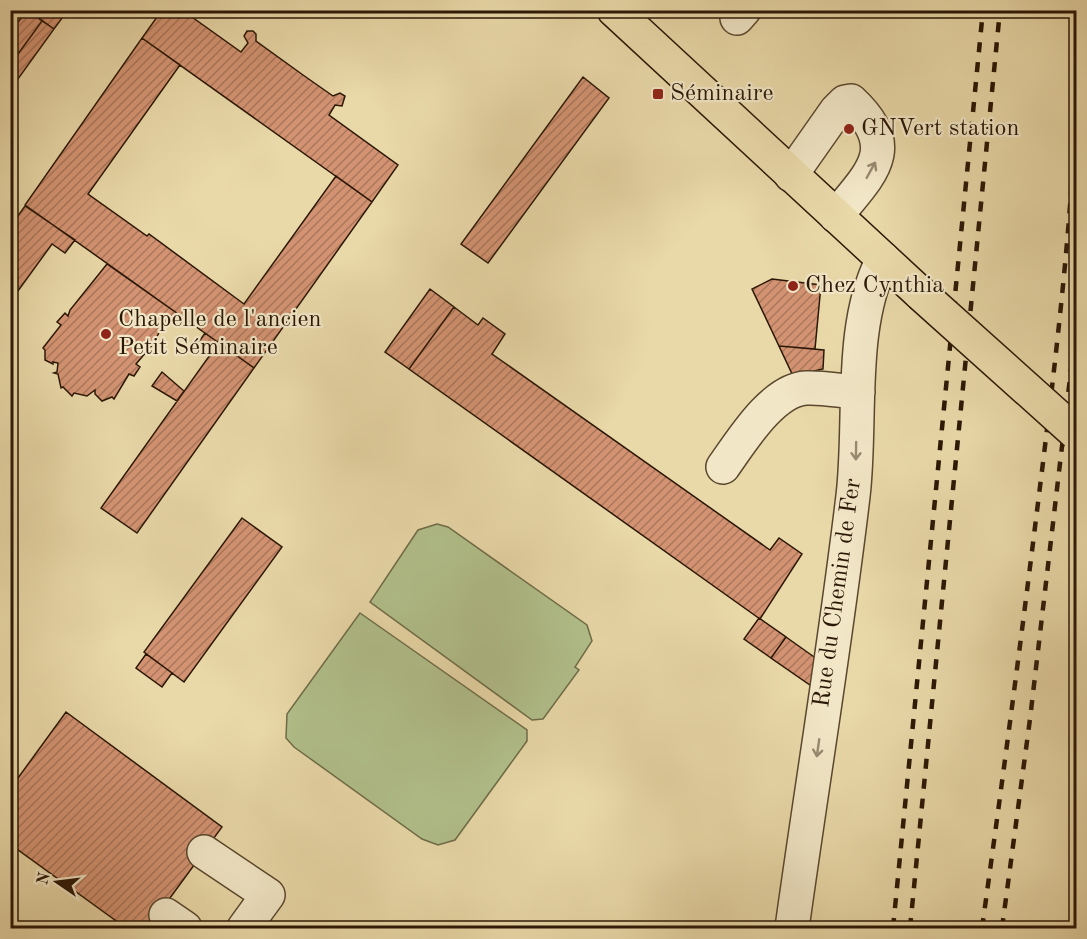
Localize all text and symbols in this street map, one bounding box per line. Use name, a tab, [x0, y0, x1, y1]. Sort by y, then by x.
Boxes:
place label: Séminaire	[670, 82, 774, 106]
marker: Séminaire	[651, 87, 665, 101]
place label: GNVert station	[861, 117, 1019, 141]
marker: GNVert station	[842, 122, 856, 136]
one-way arrow	[865, 162, 877, 179]
place label: Chez Cynthia	[805, 274, 944, 298]
marker: Chez Cynthia	[786, 279, 800, 293]
place label: Chapelle de l'ancien Petit Séminaire	[118, 308, 322, 360]
marker: Chapelle de l'ancien Petit Séminaire	[99, 327, 113, 341]
one-way arrow	[850, 440, 861, 460]
street label: Rue du Chemin de Fer	[810, 477, 866, 709]
one-way arrow	[812, 738, 823, 758]
north arrow	[27, 852, 87, 912]
text: N	[35, 870, 54, 887]

